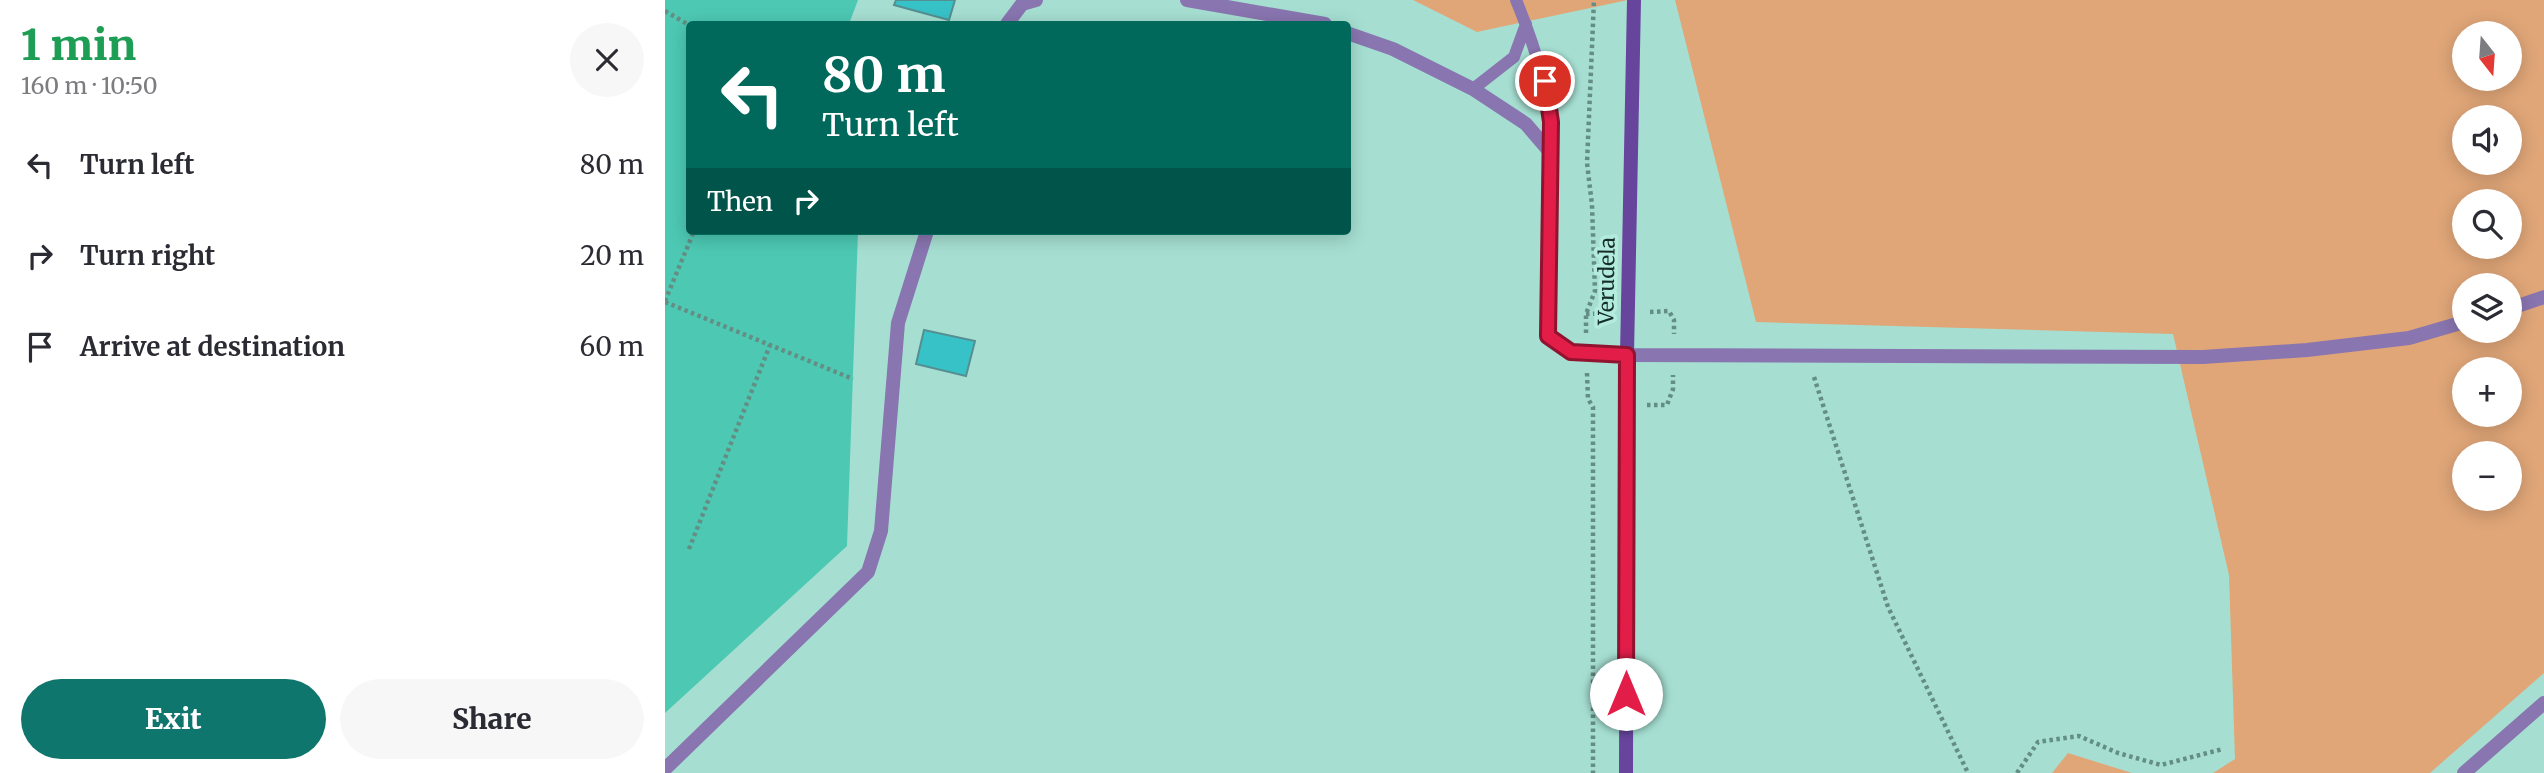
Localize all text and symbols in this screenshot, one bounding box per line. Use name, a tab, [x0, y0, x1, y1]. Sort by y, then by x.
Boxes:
text: 1 min	[21, 19, 136, 71]
north arrow	[2452, 21, 2522, 91]
map controls	[2452, 21, 2522, 511]
button: close	[570, 23, 644, 97]
text: 80 m	[822, 44, 945, 105]
icon: left	[707, 49, 798, 140]
pin	[1515, 51, 1575, 111]
icon: arrive	[1526, 62, 1564, 100]
text: 160 m · 10:50	[21, 71, 158, 100]
text: Turn left	[822, 105, 959, 145]
button: sound	[2452, 105, 2522, 175]
icon: left	[21, 146, 59, 184]
text: Turn left	[80, 148, 194, 181]
text: 80 m	[580, 148, 644, 181]
icon: right	[787, 182, 825, 220]
text: Then	[707, 185, 773, 218]
button: search	[2452, 189, 2522, 259]
icon: right	[21, 237, 59, 275]
street label: Verudela	[1592, 237, 1621, 326]
text: Turn right	[80, 239, 215, 272]
text: 20 m	[580, 239, 644, 272]
button: layers	[2452, 273, 2522, 343]
icon: arrive	[21, 328, 59, 366]
text: Arrive at destination	[80, 330, 345, 363]
text: 60 m	[580, 330, 644, 363]
button: +	[2452, 357, 2522, 427]
button: −	[2452, 441, 2522, 511]
position arrow	[1589, 657, 1663, 731]
button: Exit	[21, 679, 326, 759]
button: Share	[340, 679, 644, 759]

